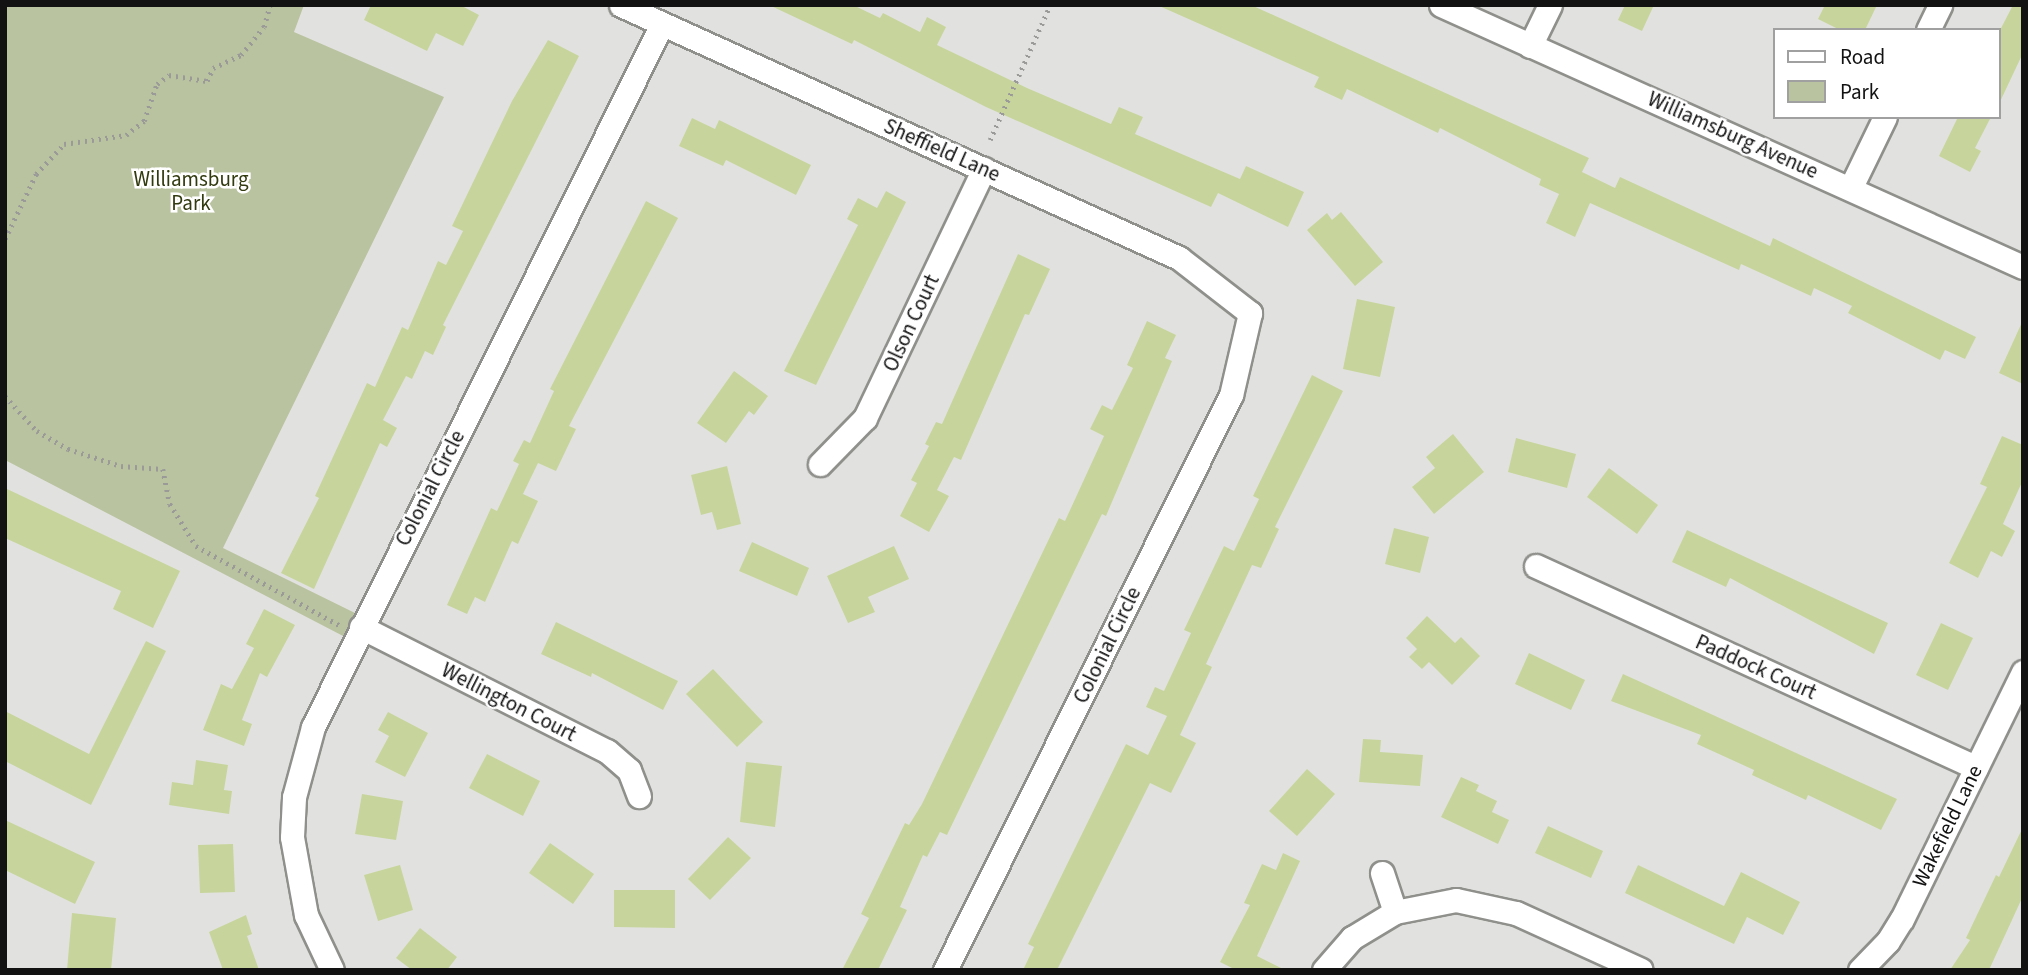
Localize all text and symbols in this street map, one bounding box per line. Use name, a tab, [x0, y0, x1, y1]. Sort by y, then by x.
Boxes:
legend	[1772, 28, 2000, 119]
text: Road	[1840, 42, 1885, 72]
text: Park	[1840, 77, 1879, 107]
street label: Williamsburg Avenue	[1644, 86, 1822, 184]
street label: Sheffield Lane	[880, 113, 1004, 187]
park label: Williamsburg Park	[133, 166, 249, 216]
street label: Olson Court	[878, 270, 944, 376]
street label: Colonial Circle	[390, 426, 470, 550]
street label: Colonial Circle	[1068, 583, 1146, 707]
street label: Paddock Court	[1692, 629, 1820, 705]
street label: Wellington Court	[437, 657, 581, 747]
street label: Wakefield Lane	[1907, 761, 1987, 891]

